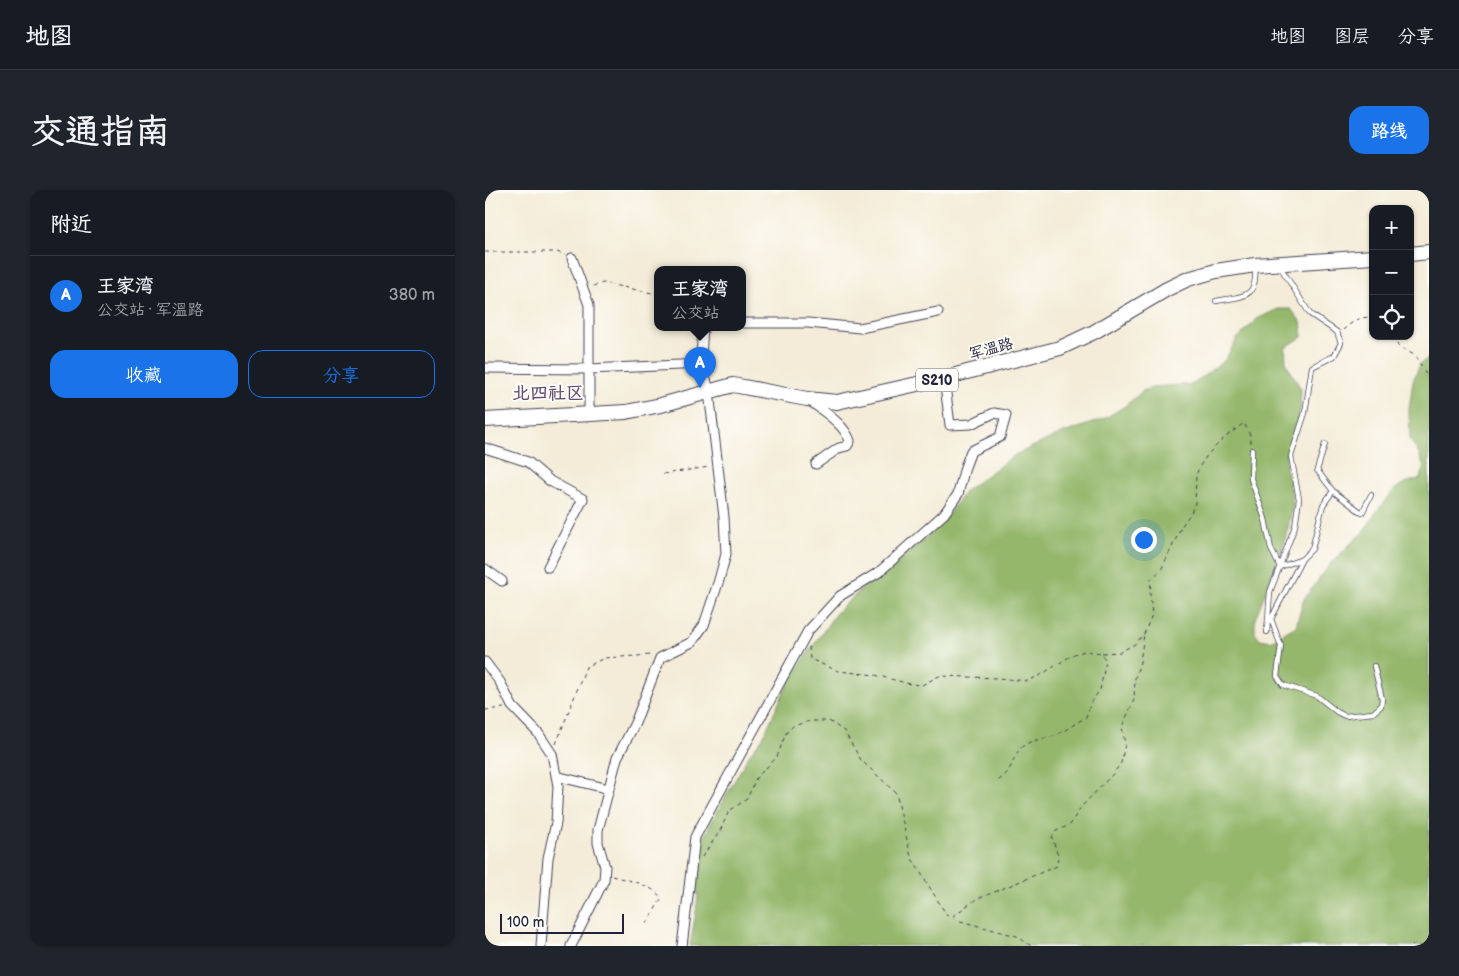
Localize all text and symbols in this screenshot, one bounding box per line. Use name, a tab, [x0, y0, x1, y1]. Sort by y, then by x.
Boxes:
text: 地图	[25, 22, 73, 51]
text: 地图	[1270, 26, 1306, 47]
text: 图层	[1334, 26, 1370, 47]
text: 分享	[1398, 26, 1434, 47]
button: 路线	[1349, 106, 1429, 154]
text: 交通指南	[30, 111, 170, 154]
map controls	[1369, 205, 1414, 340]
button: +	[1369, 205, 1414, 250]
text: 附近	[50, 212, 92, 237]
button: −	[1369, 250, 1414, 295]
popup	[654, 266, 746, 331]
text: 王家湾	[97, 275, 154, 298]
text: 王家湾	[671, 278, 729, 301]
text: A	[61, 286, 71, 305]
text: 380 m	[389, 286, 435, 305]
button: locate	[1369, 295, 1414, 340]
text: 公交站 · 军温路	[97, 301, 203, 320]
text: 公交站	[671, 304, 720, 323]
street label: 军温路	[967, 334, 1015, 364]
pin: A	[684, 347, 716, 388]
button: 收藏	[50, 350, 238, 398]
button: 分享	[248, 350, 435, 398]
road number: S210	[916, 368, 958, 392]
district label: 北四社区	[512, 383, 584, 404]
your location	[1131, 527, 1157, 553]
scale bar	[500, 911, 624, 934]
text: 100 m	[507, 914, 544, 931]

